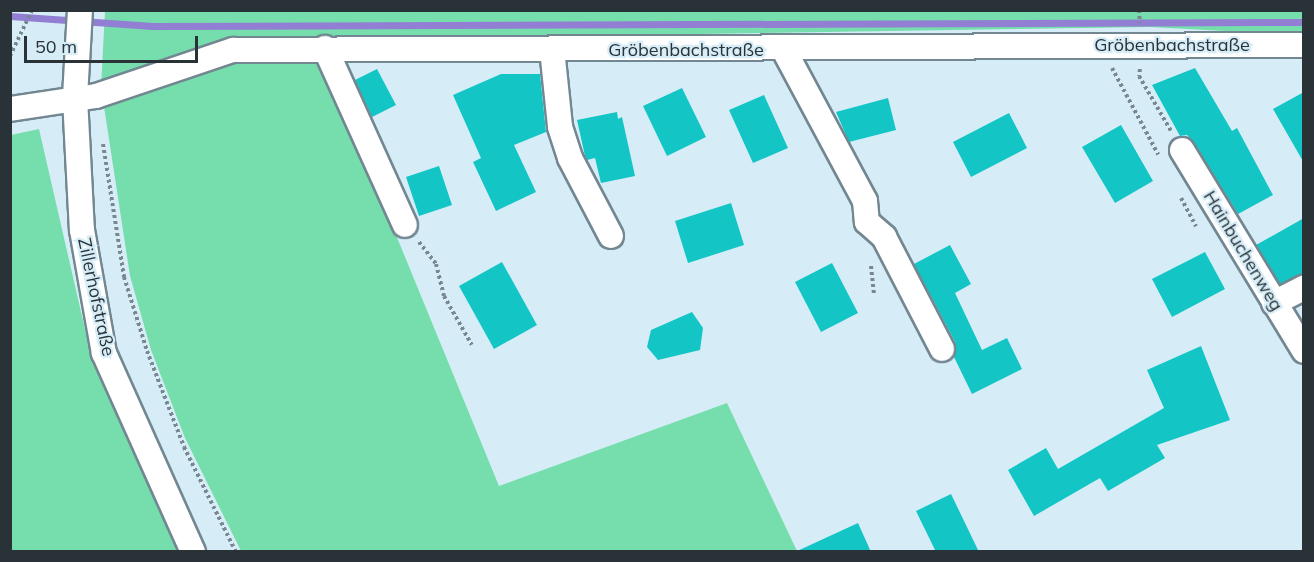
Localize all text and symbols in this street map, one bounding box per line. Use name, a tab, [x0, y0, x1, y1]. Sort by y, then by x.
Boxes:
scale bar	[27, 24, 201, 62]
street label: Gröbenbachstraße	[1094, 34, 1250, 56]
text: 50 m	[35, 35, 77, 58]
street label: Gröbenbachstraße	[608, 39, 764, 61]
street label: Hainbuchenweg	[1199, 187, 1287, 315]
street label: Zillerhofstraße	[73, 236, 119, 358]

